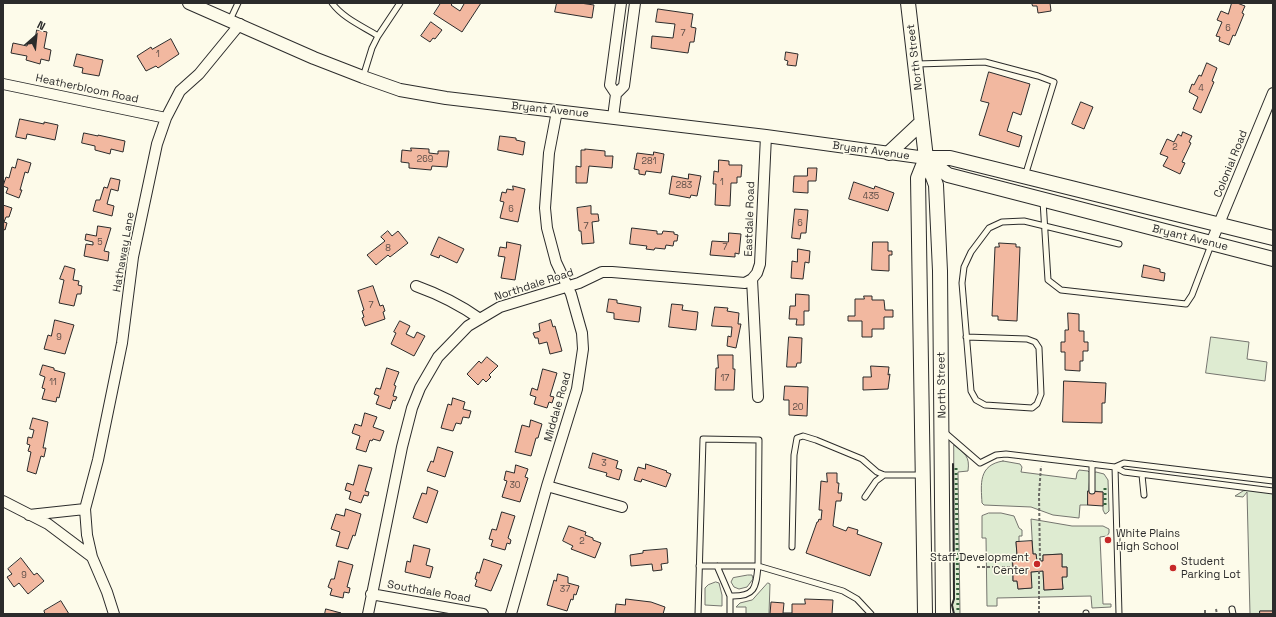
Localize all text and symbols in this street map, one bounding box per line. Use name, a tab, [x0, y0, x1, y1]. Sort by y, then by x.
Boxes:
north arrow	[16, 16, 56, 56]
text: N	[35, 17, 48, 33]
street label: North Street	[904, 23, 926, 91]
house number: 6	[1225, 24, 1231, 34]
house number: 7	[680, 29, 686, 39]
house number: 1	[156, 50, 160, 60]
street label: Heatherbloom Road	[34, 72, 140, 106]
house number: 4	[1198, 84, 1204, 94]
street label: Bryant Avenue	[511, 99, 589, 121]
street label: Colonial Road	[1211, 128, 1251, 200]
street label: Bryant Avenue	[832, 139, 910, 163]
house number: 2	[1172, 143, 1178, 153]
house number: 269	[417, 155, 433, 165]
house number: 281	[642, 157, 656, 167]
house number: 1	[720, 178, 724, 188]
house number: 283	[676, 181, 692, 191]
street label: Eastdale Road	[742, 181, 758, 257]
house number: 435	[863, 192, 879, 202]
house number: 6	[508, 205, 514, 215]
street label: Hathaway Lane	[110, 211, 138, 293]
house number: 6	[797, 219, 803, 229]
house number: 7	[583, 222, 589, 232]
street label: Bryant Avenue	[1151, 222, 1229, 254]
house number: 5	[97, 238, 103, 248]
house number: 7	[722, 243, 728, 253]
house number: 8	[385, 244, 391, 254]
street label: Northdale Road	[493, 266, 575, 304]
house number: 7	[368, 301, 374, 311]
house number: 9	[56, 333, 62, 343]
street label: North Street	[935, 352, 949, 418]
street label: Middale Road	[542, 371, 574, 443]
house number: 17	[721, 374, 729, 384]
house number: 11	[49, 378, 57, 388]
house number: 20	[792, 403, 804, 413]
house number: 3	[601, 459, 607, 469]
house number: 30	[509, 481, 521, 491]
place label: White Plains High School	[1116, 527, 1180, 553]
marker: White Plains High School	[1103, 535, 1113, 545]
house number: 2	[579, 537, 585, 547]
place label: Staff Development Center	[930, 551, 1029, 577]
place label: Student Parking Lot	[1181, 555, 1241, 581]
marker: Staff Development Center	[1032, 559, 1042, 569]
marker: Student Parking Lot	[1168, 563, 1178, 573]
house number: 9	[21, 571, 27, 581]
street label: Southdale Road	[386, 578, 472, 606]
house number: 37	[560, 585, 570, 595]

